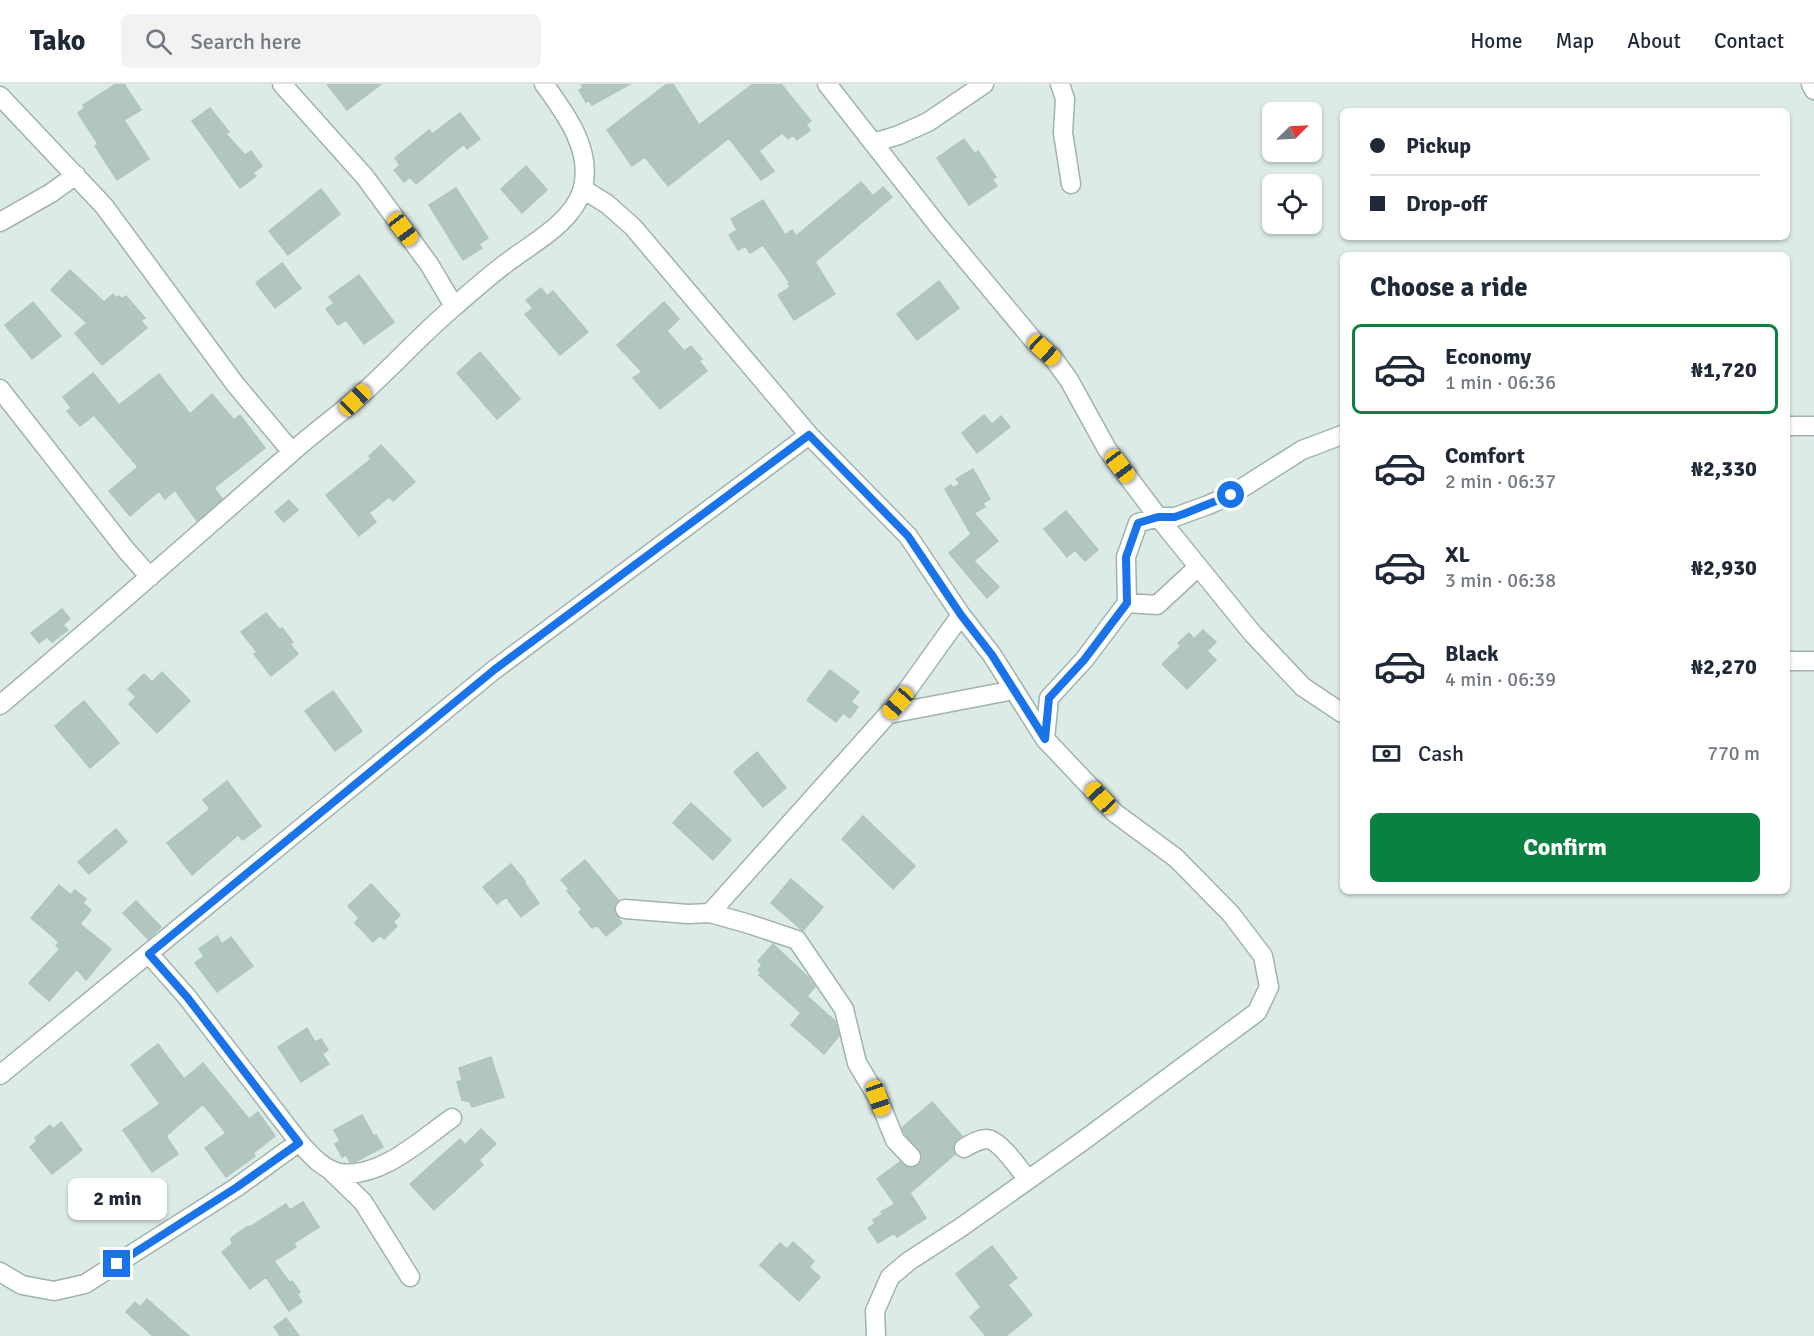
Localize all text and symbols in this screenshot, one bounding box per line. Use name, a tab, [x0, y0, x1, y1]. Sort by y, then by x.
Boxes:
search box	[121, 14, 541, 68]
text: Tako	[30, 24, 85, 58]
icon: search	[142, 25, 175, 58]
text: Search here	[190, 28, 301, 55]
text: Home	[1470, 28, 1523, 54]
text: Map	[1556, 28, 1594, 54]
text: About	[1627, 28, 1681, 54]
text: Contact	[1714, 28, 1784, 54]
north arrow	[1262, 102, 1322, 162]
map controls	[1262, 102, 1322, 234]
text: Pickup	[1406, 132, 1471, 159]
button: locate	[1262, 174, 1322, 234]
text: Drop-off	[1406, 190, 1487, 217]
car	[385, 209, 421, 249]
text: Choose a ride	[1370, 271, 1528, 304]
car	[1025, 331, 1063, 369]
icon: car	[1373, 342, 1427, 396]
text: Economy	[1445, 343, 1531, 370]
text: ₦1,720	[1691, 356, 1757, 383]
text: 1 min · 06:36	[1445, 370, 1556, 395]
car	[336, 381, 374, 419]
icon: car	[1373, 441, 1427, 495]
text: Comfort	[1445, 442, 1525, 469]
car	[1102, 446, 1138, 486]
text: ₦2,330	[1691, 455, 1757, 482]
text: 2 min · 06:37	[1445, 469, 1556, 494]
route start	[1217, 481, 1244, 508]
icon: car	[1373, 540, 1427, 594]
text: XL	[1445, 541, 1470, 568]
text: ₦2,930	[1691, 554, 1757, 581]
text: 3 min · 06:38	[1445, 568, 1556, 593]
icon: car	[1373, 639, 1427, 693]
text: Black	[1445, 640, 1499, 667]
text: ₦2,270	[1691, 653, 1757, 680]
text: 4 min · 06:39	[1445, 667, 1556, 692]
car	[879, 684, 917, 722]
icon: cash	[1370, 737, 1403, 770]
text: Cash	[1418, 740, 1464, 767]
text: 770 m	[1707, 741, 1760, 766]
car	[1082, 779, 1120, 817]
button: Confirm	[1370, 813, 1760, 882]
car	[864, 1078, 892, 1118]
callout: 2 min	[68, 1177, 166, 1219]
text: 2 min	[93, 1186, 142, 1211]
route end	[103, 1250, 130, 1277]

